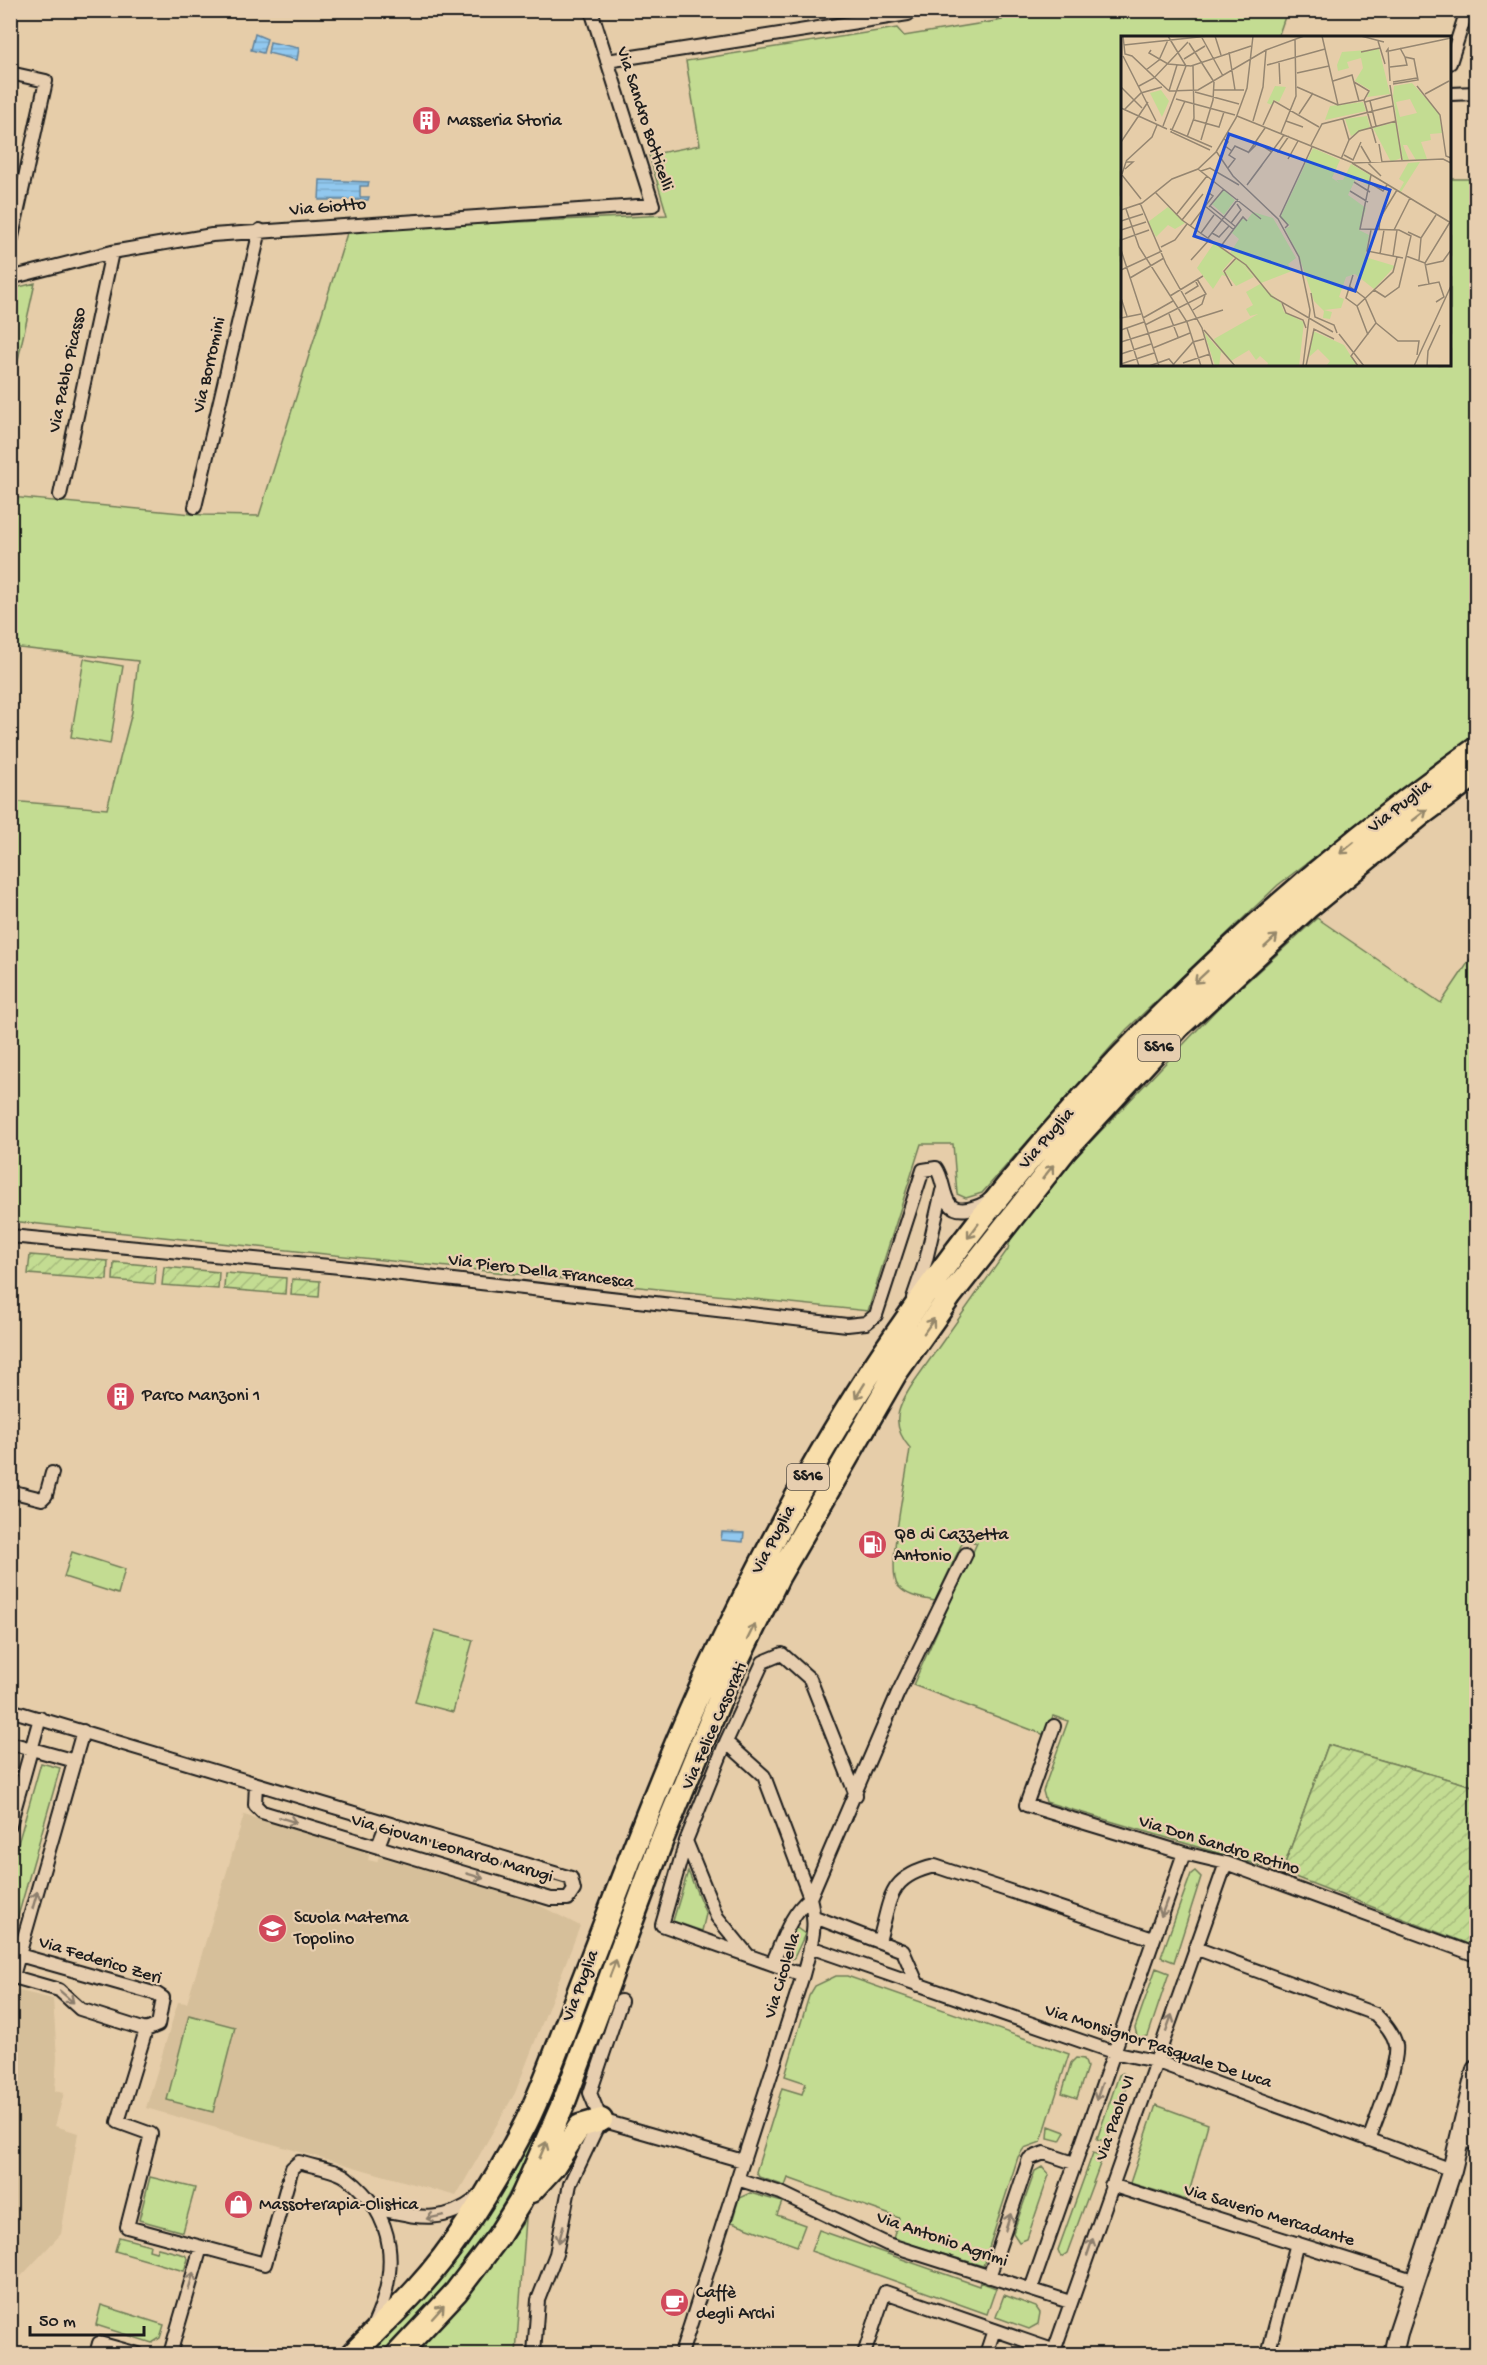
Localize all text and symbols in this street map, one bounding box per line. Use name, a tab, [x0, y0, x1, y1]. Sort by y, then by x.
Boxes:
inset map	[1121, 36, 1451, 366]
street label: Via Sandro Botticelli	[611, 43, 677, 194]
building icon: Masseria Storia	[410, 105, 442, 137]
place label: Masseria Storia	[447, 111, 563, 132]
street label: Via Giotto	[288, 194, 367, 222]
street label: Via Pablo Picasso	[44, 305, 92, 436]
street label: Via Borromini	[189, 315, 231, 416]
street label: Via Puglia	[1363, 775, 1437, 839]
one-way arrow	[1411, 809, 1427, 822]
one-way arrow	[1339, 841, 1355, 854]
one-way arrow	[1263, 934, 1278, 948]
one-way arrow	[1193, 970, 1208, 984]
road number: SS16	[1138, 1035, 1180, 1061]
street label: Via Puglia	[1014, 1103, 1080, 1175]
one-way arrow	[1042, 1164, 1055, 1180]
one-way arrow	[966, 1223, 979, 1239]
street label: Via Piero Della Francesca	[446, 1250, 636, 1294]
one-way arrow	[923, 1319, 935, 1335]
building icon: Parco Manzoni 1	[105, 1380, 137, 1412]
one-way arrow	[854, 1382, 866, 1399]
place label: Parco Manzoni 1	[141, 1386, 260, 1407]
road number: SS16	[787, 1464, 829, 1490]
street label: Via Puglia	[747, 1501, 801, 1579]
place label: Q8 di Cazzetta Antonio	[894, 1525, 1010, 1567]
fuel station icon: Q8 di Cazzetta Antonio	[857, 1529, 889, 1561]
one-way arrow	[746, 1624, 757, 1642]
street label: Via Felice Casorati	[677, 1659, 753, 1794]
street label: Via Giovan Leonardo Marugi	[348, 1810, 556, 1888]
street label: Via Don Sandro Rotino	[1135, 1811, 1302, 1881]
one-way arrow	[278, 1815, 297, 1826]
one-way arrow	[465, 1871, 484, 1882]
one-way arrow	[30, 1891, 41, 1910]
one-way arrow	[1157, 1898, 1168, 1917]
place label: Scuola Materna Topolino	[293, 1908, 410, 1950]
school or university icon: Scuola Materna Topolino	[257, 1912, 289, 1944]
street label: Via Cicolella	[760, 1930, 806, 2022]
street label: Via Federico Zeri	[35, 1932, 164, 1990]
street label: Via Puglia	[557, 1946, 605, 2026]
one-way arrow	[608, 1959, 619, 1977]
one-way arrow	[59, 1990, 74, 2004]
street label: Via Monsignor Pasquale De Luca	[1041, 2000, 1275, 2094]
one-way arrow	[1164, 2014, 1175, 2033]
street label: Via Paolo VI	[1091, 2072, 1140, 2165]
one-way arrow	[1093, 2082, 1104, 2101]
one-way arrow	[538, 2141, 549, 2159]
street label: Via Saverio Mercadante	[1180, 2180, 1358, 2252]
shop icon: Massoterapia-Olistica	[222, 2189, 254, 2221]
place label: Massoterapia-Olistica	[259, 2195, 419, 2216]
street label: Via Antonio Agrimi	[872, 2207, 1011, 2272]
one-way arrow	[426, 2212, 445, 2223]
one-way arrow	[1003, 2212, 1014, 2231]
one-way arrow	[555, 2224, 566, 2243]
one-way arrow	[1085, 2238, 1096, 2257]
one-way arrow	[186, 2271, 197, 2290]
place label: Caffè degli Archi	[696, 2283, 775, 2325]
cafe icon: Caffè degli Archi	[659, 2287, 691, 2319]
scale bar	[30, 2299, 144, 2337]
one-way arrow	[431, 2305, 445, 2320]
text: 50 m	[39, 2312, 76, 2333]

